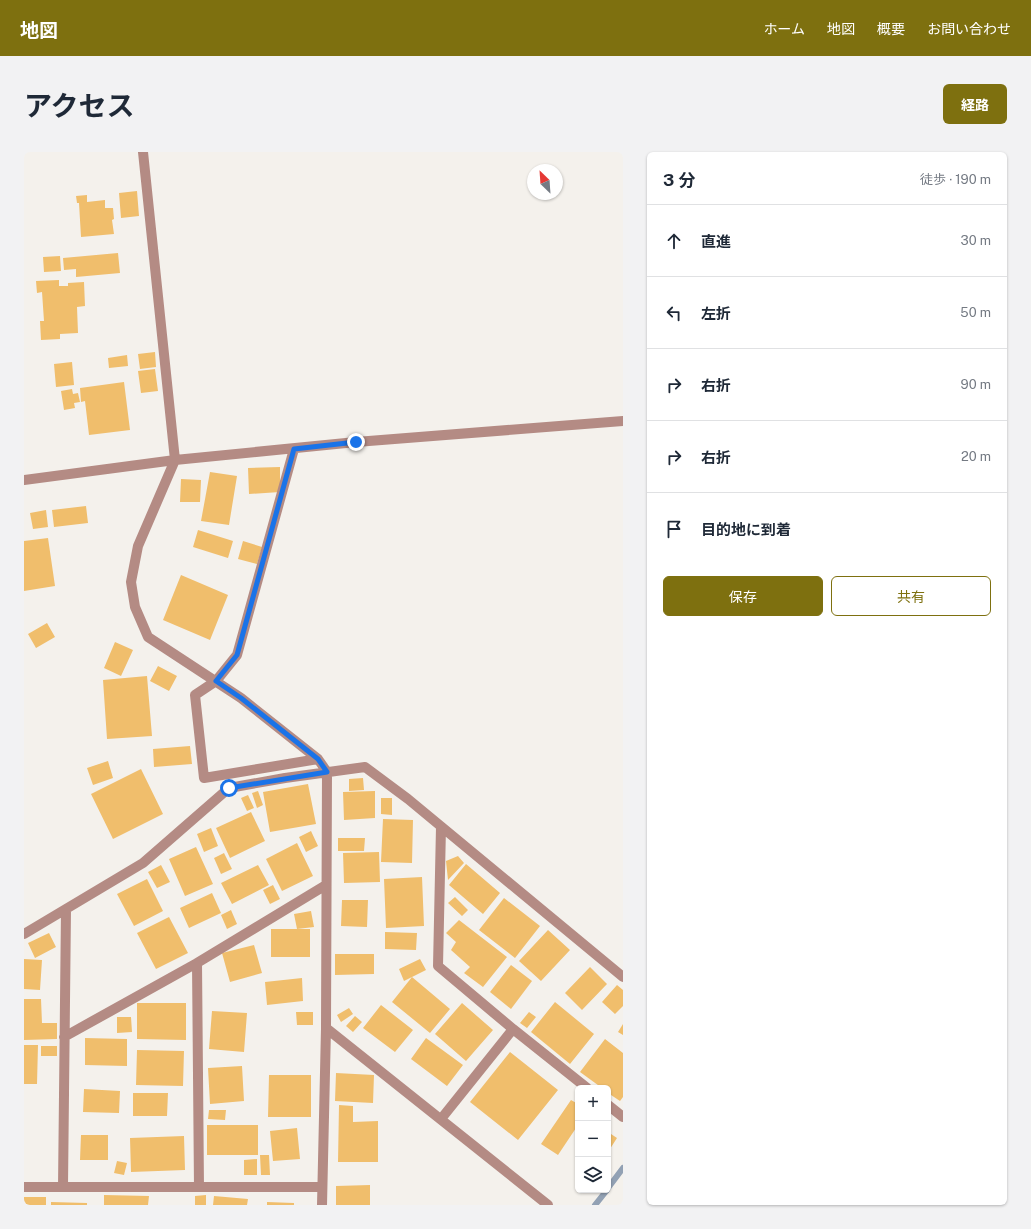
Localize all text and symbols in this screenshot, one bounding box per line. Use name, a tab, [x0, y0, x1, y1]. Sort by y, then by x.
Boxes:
text: 地図	[20, 19, 58, 41]
text: ホーム	[763, 21, 805, 37]
text: 地図	[827, 21, 855, 37]
text: 概要	[877, 21, 905, 37]
text: お問い合わせ	[927, 21, 1011, 37]
button: 経路	[943, 84, 1007, 124]
text: アクセス	[24, 89, 135, 122]
north arrow	[527, 164, 563, 200]
text: 3 分	[663, 170, 695, 190]
text: 徒歩 · 190 m	[920, 172, 991, 187]
icon: ahead	[663, 230, 685, 252]
text: 直進	[701, 233, 731, 250]
text: 30 m	[961, 233, 991, 248]
icon: left	[663, 302, 685, 324]
text: 左折	[701, 305, 731, 322]
text: 50 m	[960, 305, 991, 320]
icon: right	[663, 374, 685, 396]
text: 右折	[701, 377, 731, 394]
text: 90 m	[961, 377, 991, 392]
route end	[347, 433, 365, 451]
icon: right	[663, 446, 685, 468]
text: 右折	[701, 449, 731, 466]
text: 20 m	[961, 449, 991, 464]
icon: arrive	[663, 518, 685, 540]
text: 目的地に到着	[701, 521, 791, 538]
button: 保存	[663, 576, 823, 616]
button: 共有	[831, 576, 991, 616]
route start	[220, 779, 238, 797]
map controls	[575, 1085, 611, 1193]
button: +	[575, 1085, 611, 1121]
button: −	[575, 1121, 611, 1157]
button: layers	[575, 1157, 611, 1193]

